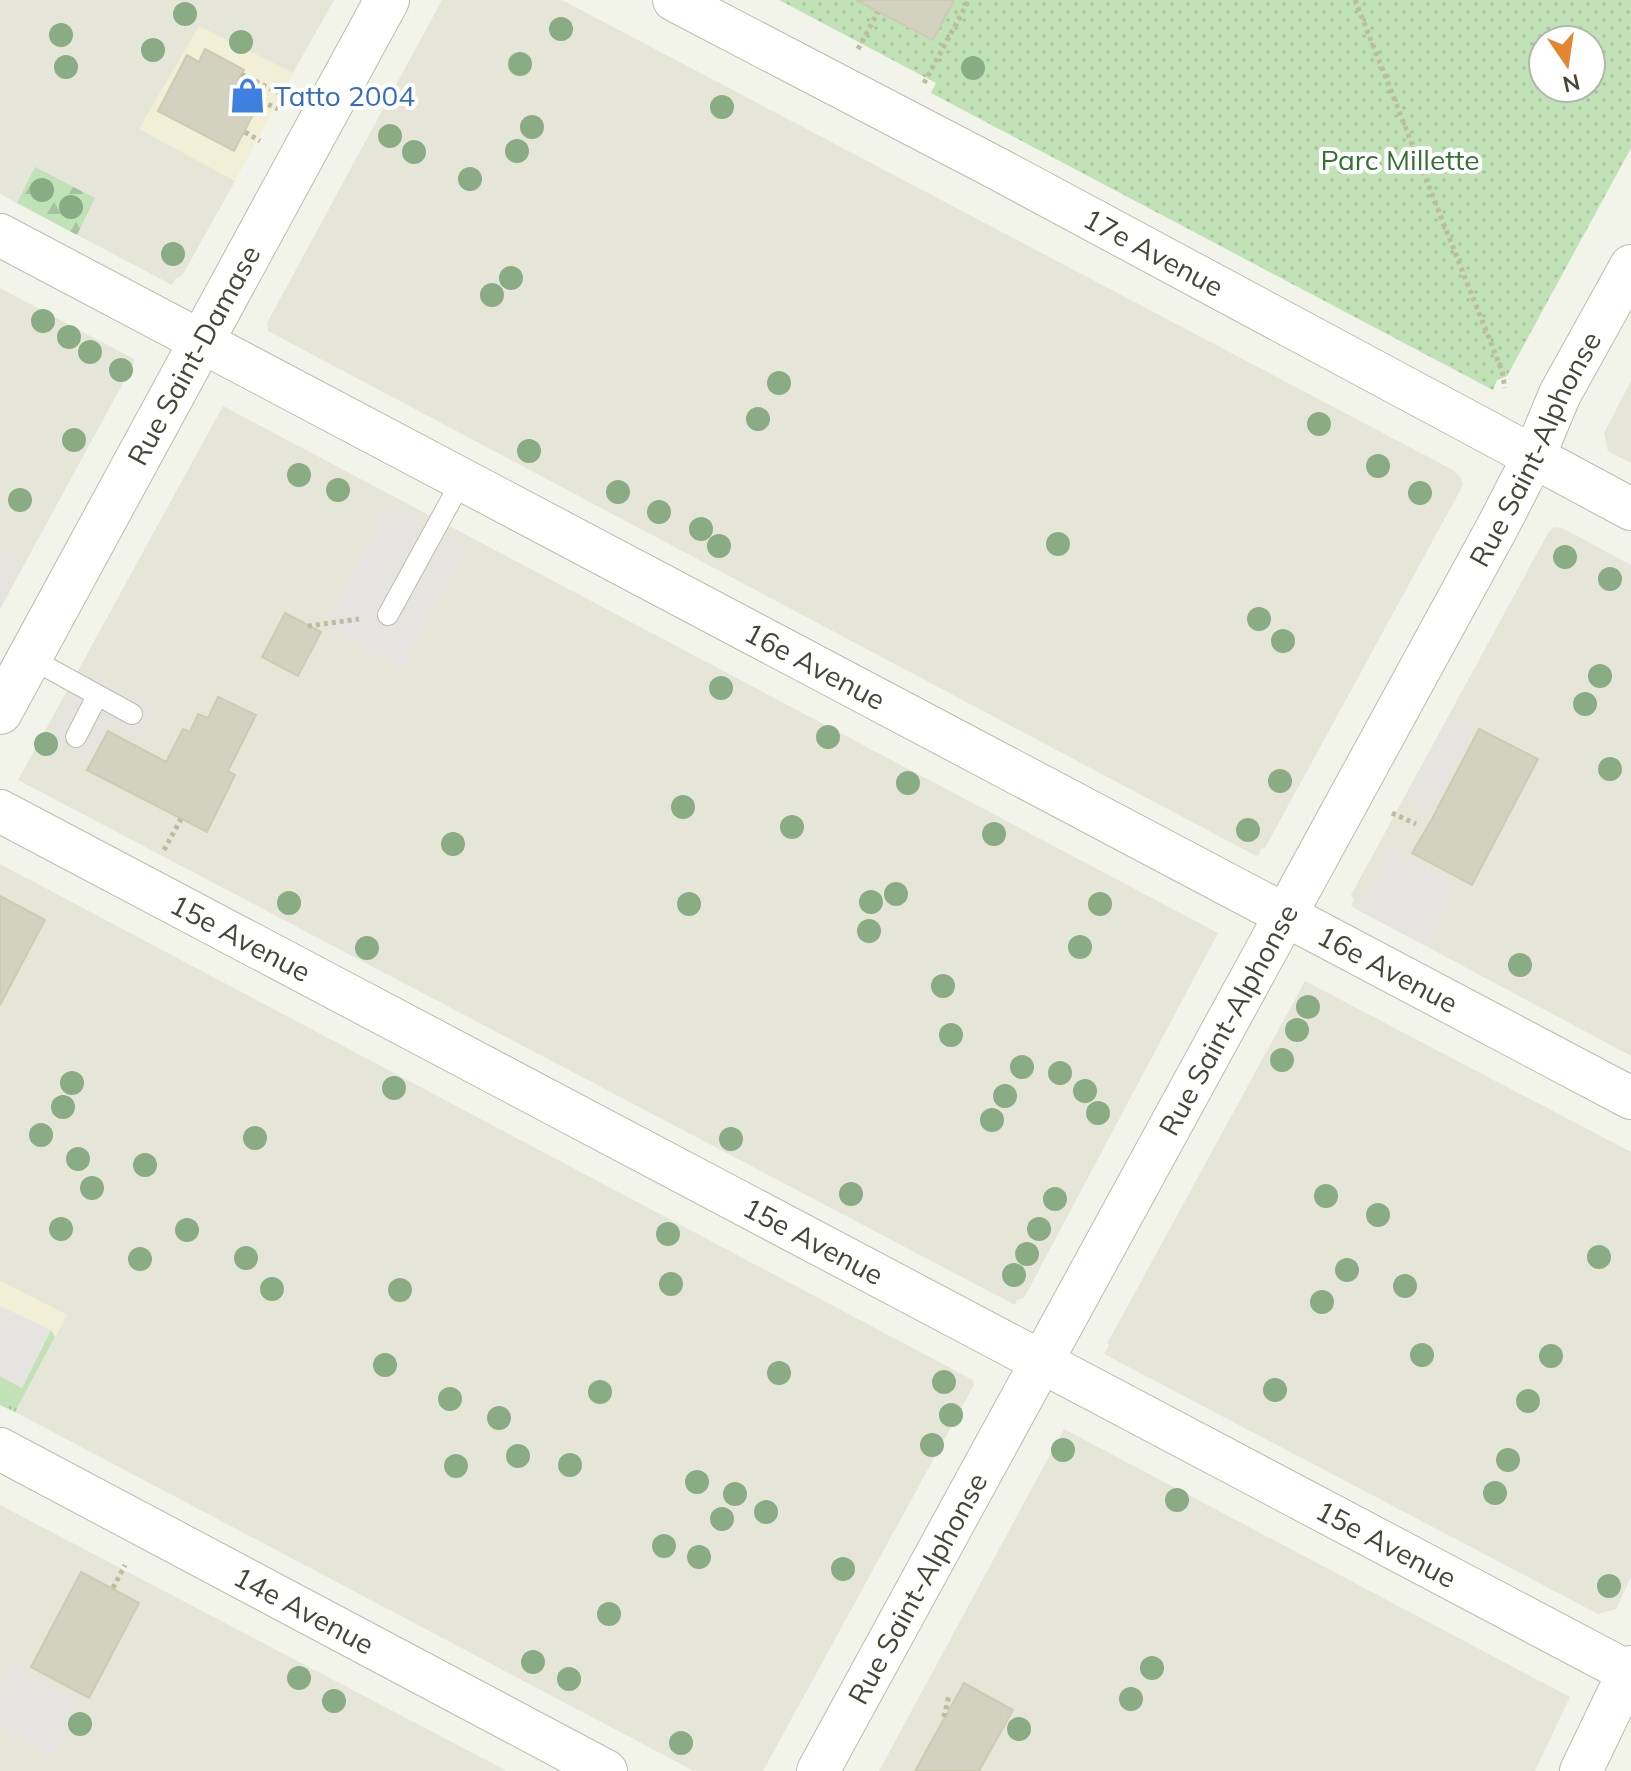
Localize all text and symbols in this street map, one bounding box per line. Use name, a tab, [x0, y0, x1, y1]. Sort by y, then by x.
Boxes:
north arrow	[1527, 24, 1607, 104]
text: N	[1560, 68, 1583, 99]
shop icon: Tatto 2004	[229, 77, 267, 115]
place label: Tatto 2004	[274, 78, 415, 113]
park label: Parc Millette	[1320, 142, 1480, 177]
street label: 17e Avenue	[1078, 200, 1230, 304]
street label: Rue Saint-Damase	[120, 239, 267, 471]
street label: Rue Saint-Alphonse	[1461, 325, 1608, 573]
street label: 16e Avenue	[739, 614, 891, 717]
street label: 15e Avenue	[165, 886, 317, 989]
street label: Rue Saint-Alphonse	[1151, 898, 1305, 1141]
street label: 16e Avenue	[1312, 917, 1464, 1020]
street label: 15e Avenue	[737, 1189, 890, 1292]
street label: Rue Saint-Alphonse	[840, 1466, 995, 1710]
street label: 15e Avenue	[1310, 1492, 1462, 1595]
street label: 14e Avenue	[228, 1558, 380, 1661]

